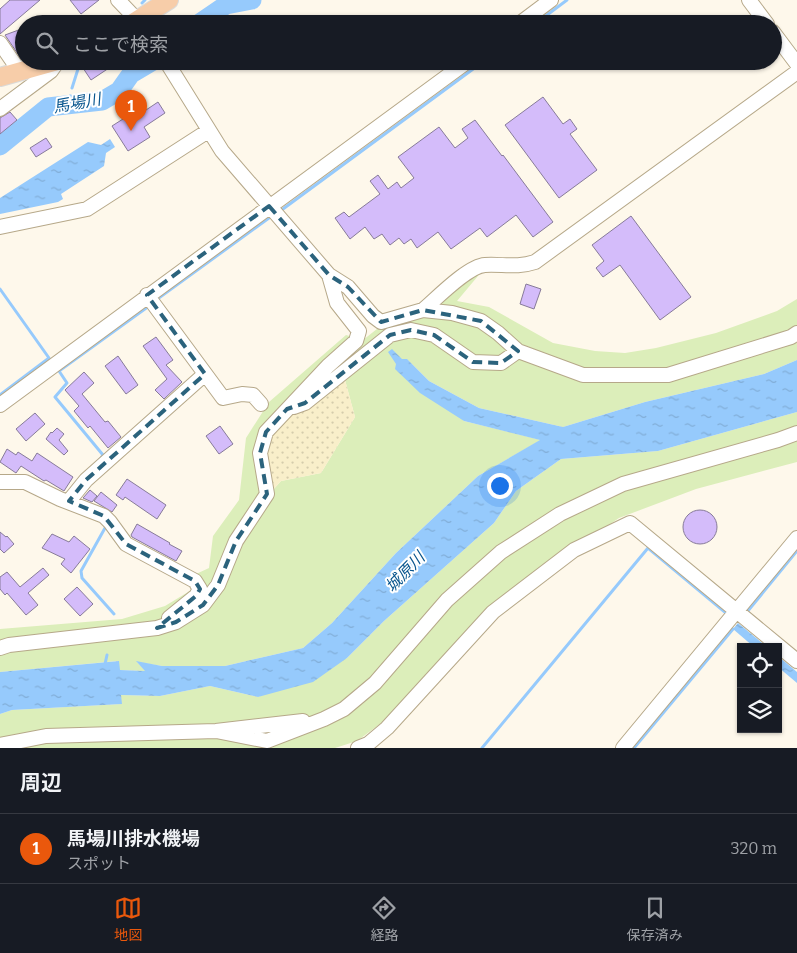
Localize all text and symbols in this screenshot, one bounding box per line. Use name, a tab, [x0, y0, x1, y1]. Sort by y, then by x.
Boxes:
search box	[15, 15, 782, 70]
icon: search	[33, 29, 61, 57]
text: ここで検索	[73, 33, 168, 56]
water label: 馬場川	[52, 89, 104, 117]
pin: 1	[115, 90, 147, 131]
your location	[487, 473, 513, 499]
water label: 城原川	[381, 547, 430, 596]
map controls	[737, 643, 782, 733]
button: locate	[737, 643, 782, 688]
button: layers	[737, 688, 782, 733]
text: 周辺	[20, 770, 62, 796]
text: 馬場川排水機場	[67, 827, 200, 850]
text: 1	[33, 839, 39, 858]
text: 320 m	[730, 839, 777, 858]
text: スポット	[67, 854, 131, 873]
tab: 地図	[114, 894, 142, 944]
tab: 経路	[370, 894, 398, 944]
tab: 保存済み	[627, 894, 683, 944]

